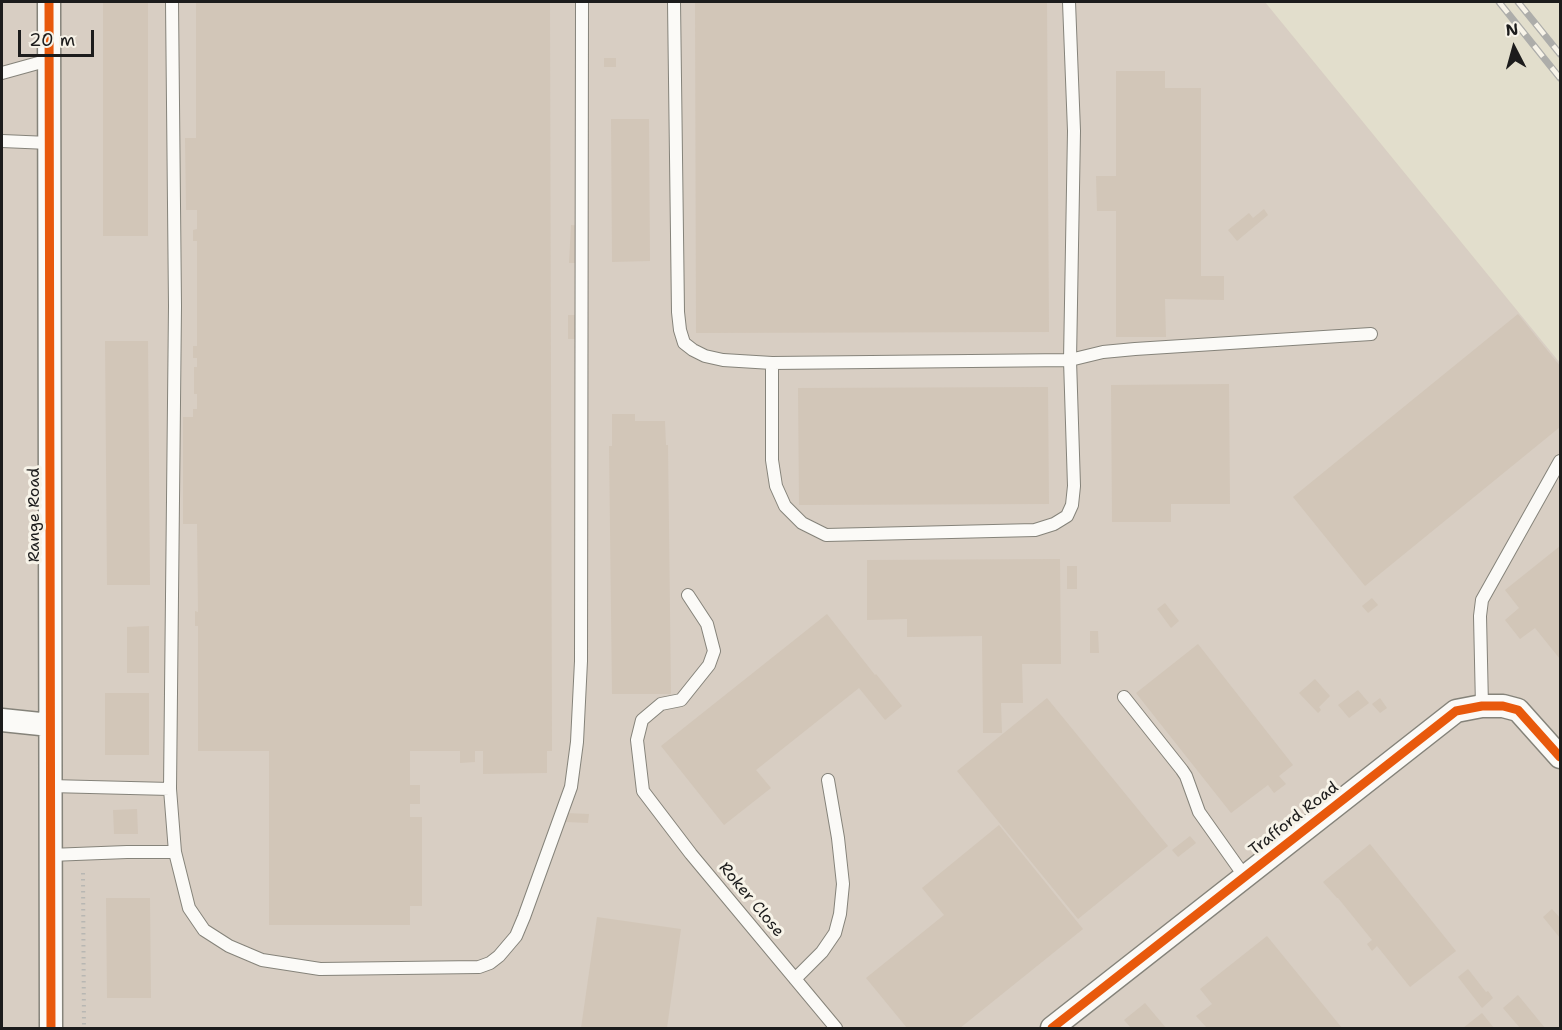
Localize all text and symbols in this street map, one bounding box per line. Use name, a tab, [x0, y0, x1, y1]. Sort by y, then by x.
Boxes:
scale bar	[21, 18, 98, 56]
north arrow	[1484, 18, 1544, 78]
text: N	[1505, 18, 1519, 41]
text: 20 m	[29, 28, 75, 52]
street label: Range Road	[25, 468, 45, 562]
street label: Trafford Road	[1245, 778, 1343, 860]
street label: Roker Close	[714, 859, 788, 941]

